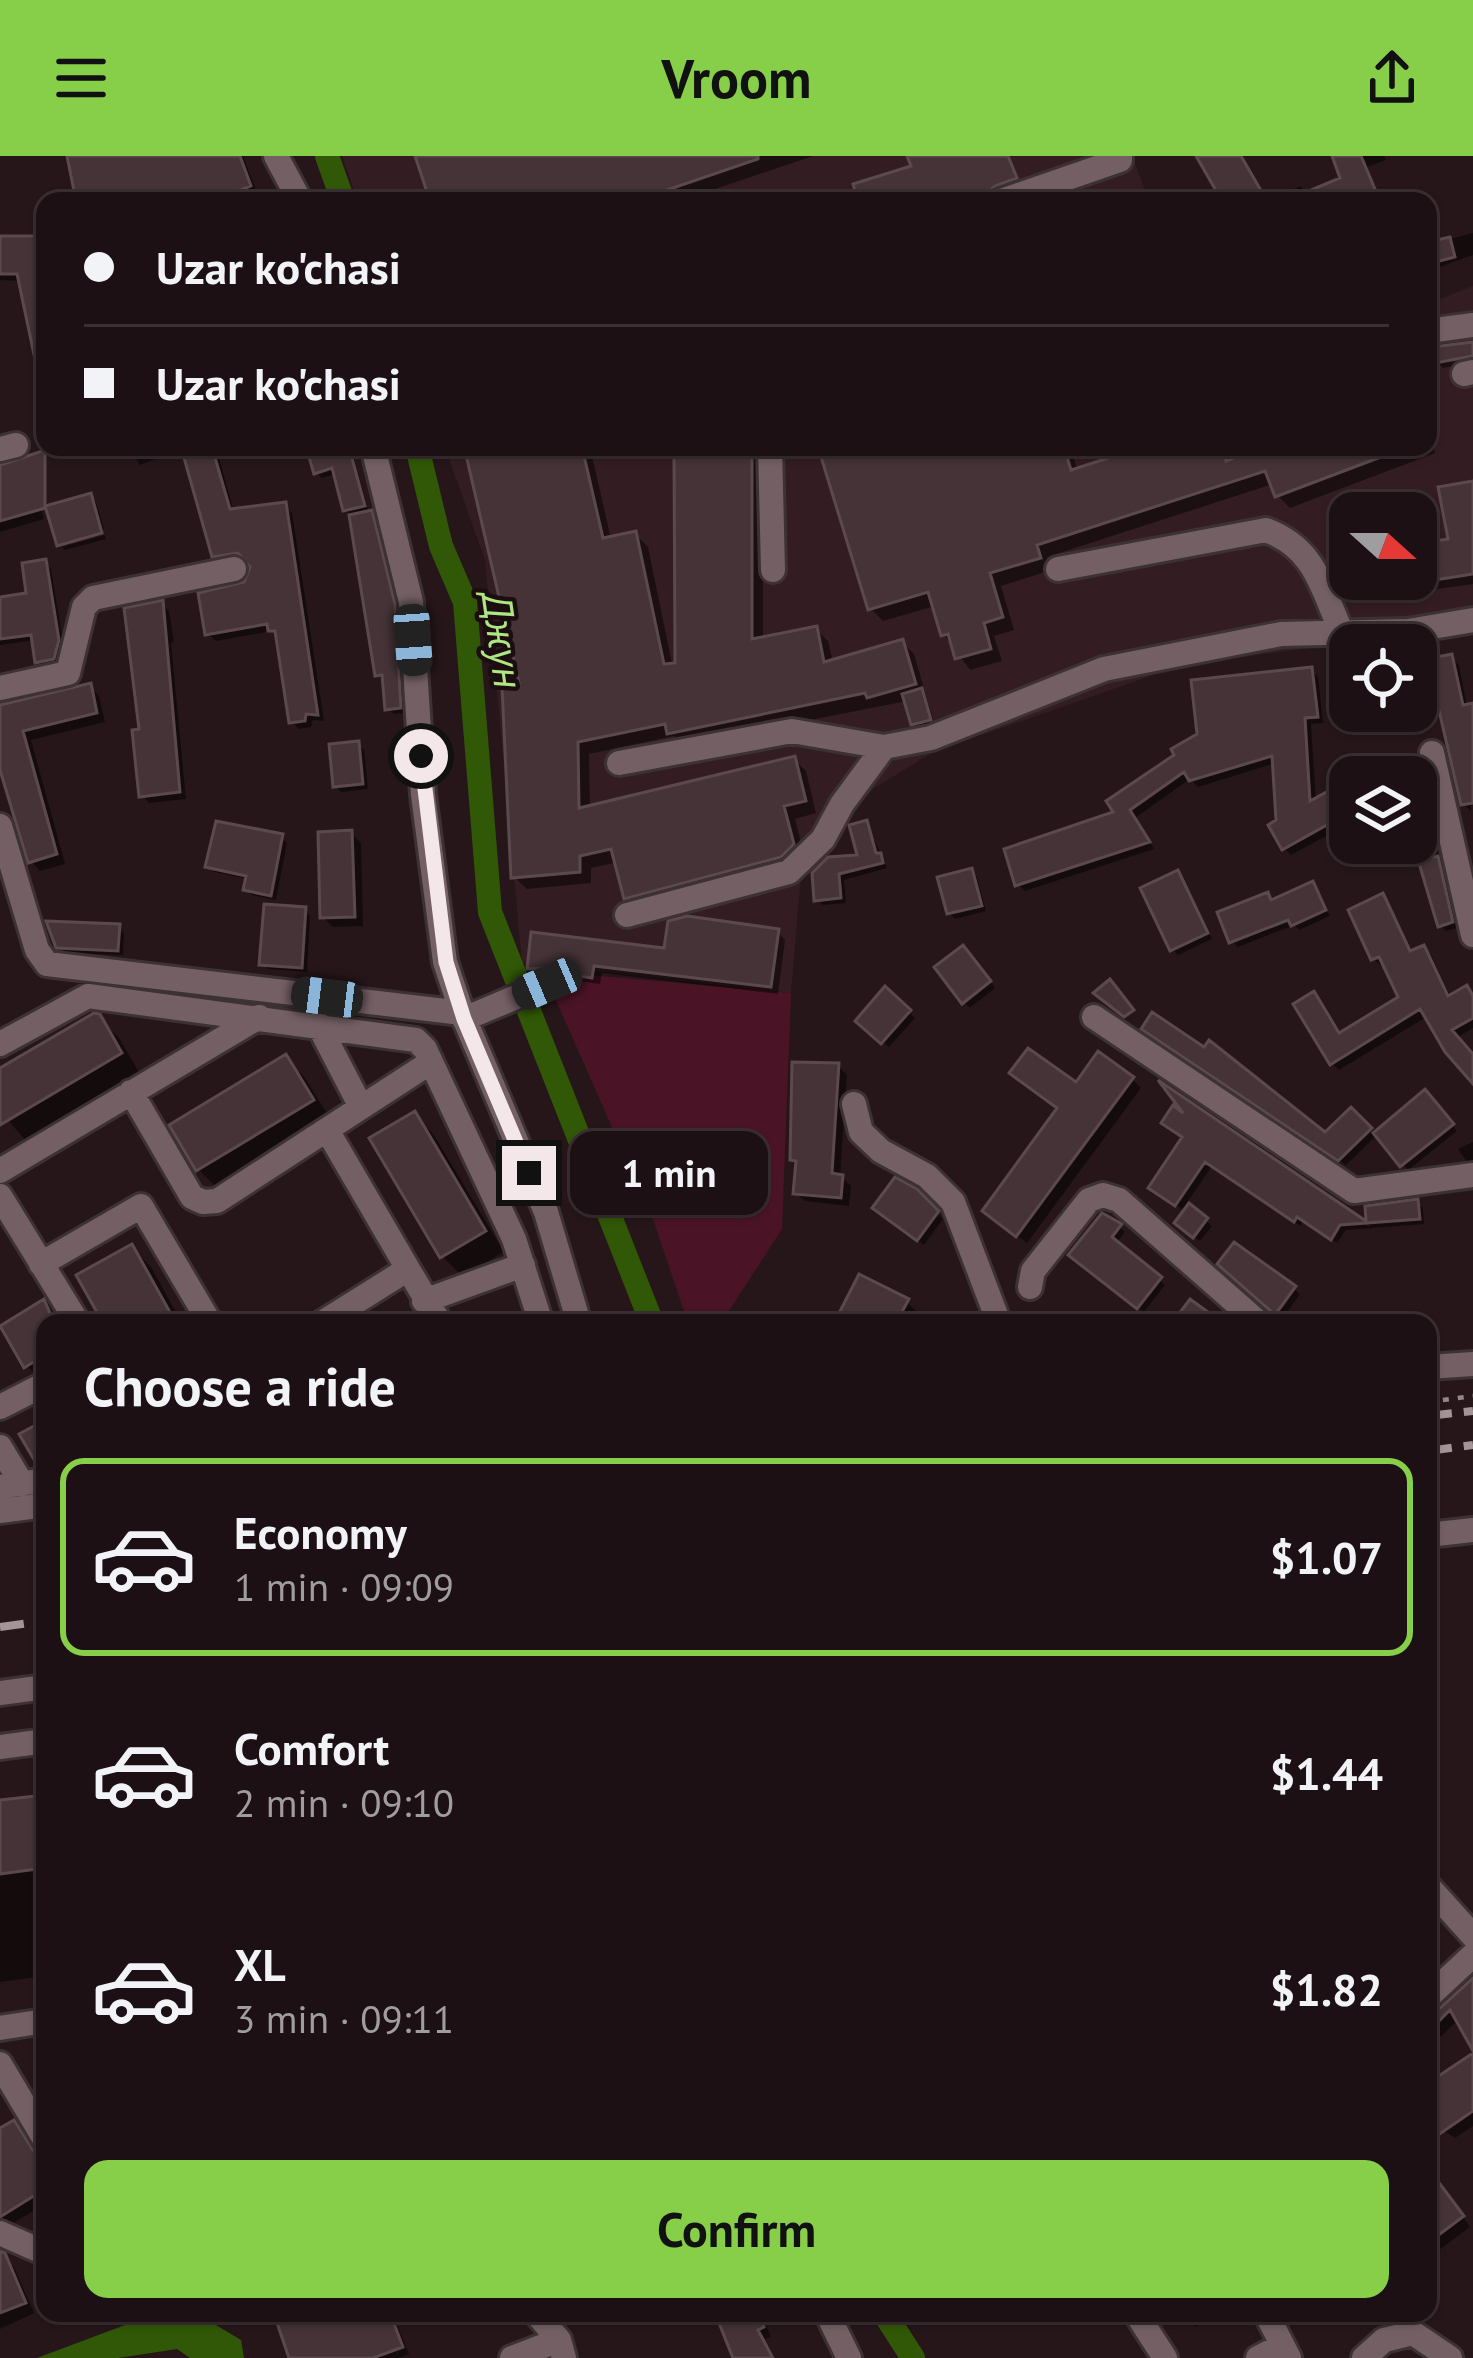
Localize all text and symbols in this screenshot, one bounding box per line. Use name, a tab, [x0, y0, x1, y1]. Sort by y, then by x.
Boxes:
text: Vroom	[662, 43, 811, 113]
icon: menu	[48, 45, 114, 111]
icon: share	[1359, 45, 1425, 111]
text: Uzar ko'chasi	[156, 238, 401, 296]
text: Uzar ko'chasi	[156, 354, 401, 412]
north arrow	[1329, 492, 1437, 600]
map controls	[1329, 492, 1437, 864]
water label: Джун	[469, 585, 537, 692]
car	[393, 603, 433, 677]
button: locate	[1329, 624, 1437, 732]
route start	[394, 729, 448, 783]
button: layers	[1329, 756, 1437, 864]
car	[507, 953, 587, 1015]
car	[289, 975, 365, 1019]
callout: 1 min	[571, 1131, 769, 1215]
route end	[502, 1146, 556, 1200]
text: 1 min	[621, 1147, 717, 1198]
text: Choose a ride	[84, 1351, 396, 1421]
icon: car	[90, 1503, 198, 1611]
text: Economy	[234, 1503, 407, 1561]
text: $1.07	[1270, 1528, 1383, 1586]
text: 1 min · 09:09	[234, 1561, 454, 1612]
icon: car	[90, 1719, 198, 1827]
text: Comfort	[234, 1719, 389, 1777]
text: $1.44	[1270, 1744, 1383, 1802]
text: 2 min · 09:10	[234, 1777, 454, 1828]
icon: car	[90, 1935, 198, 2043]
text: XL	[234, 1935, 286, 1993]
text: $1.82	[1270, 1960, 1383, 2018]
text: 3 min · 09:11	[234, 1993, 454, 2044]
button: Confirm	[84, 2160, 1389, 2298]

